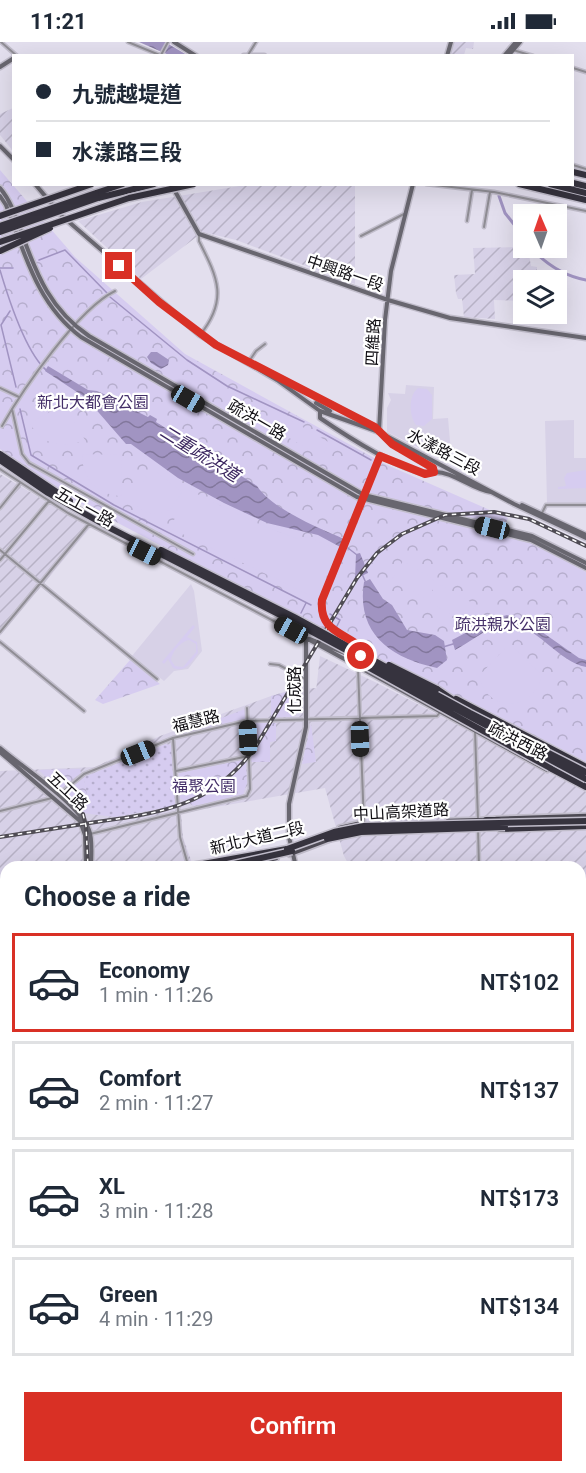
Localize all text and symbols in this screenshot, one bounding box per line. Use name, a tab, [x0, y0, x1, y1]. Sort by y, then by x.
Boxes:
text: 11:21	[30, 9, 87, 34]
text: 九號越堤道	[72, 82, 182, 107]
text: 水漾路三段	[72, 140, 182, 165]
north arrow	[513, 204, 567, 258]
map controls	[513, 204, 567, 324]
street label: 中興路一段	[304, 251, 386, 295]
route end	[105, 252, 132, 279]
button: layers	[513, 270, 567, 324]
street label: 四維路	[362, 318, 384, 366]
car	[168, 382, 208, 416]
park label: 新北大都會公園	[37, 393, 149, 412]
street label: 疏洪一路	[225, 396, 289, 444]
water label: 二重疏洪道	[156, 420, 246, 487]
street label: 水漾路三段	[404, 425, 484, 479]
street label: 五工一路	[52, 483, 118, 531]
car	[472, 515, 512, 541]
car	[124, 536, 164, 568]
car	[271, 613, 311, 647]
park label: 疏洪親水公園	[455, 615, 551, 634]
route start	[347, 642, 374, 669]
street label: 化成路	[285, 666, 304, 714]
street label: 福慧路	[170, 706, 222, 736]
street label: 疏洪西路	[485, 718, 551, 764]
car	[238, 720, 258, 756]
car	[350, 721, 370, 757]
car	[118, 738, 158, 768]
street label: 五工路	[44, 768, 92, 814]
park label: 福聚公園	[172, 777, 236, 796]
street label: 中山高架道路	[353, 800, 449, 824]
street label: 新北大道二段	[208, 818, 306, 858]
text: Choose a ride	[24, 881, 190, 913]
icon: car	[27, 956, 81, 1010]
text: Economy	[99, 958, 190, 983]
text: NT$102	[480, 970, 559, 995]
text: 1 min · 11:26	[99, 983, 214, 1007]
icon: car	[27, 1064, 81, 1118]
text: Comfort	[99, 1066, 181, 1091]
text: NT$137	[480, 1078, 559, 1103]
text: 2 min · 11:27	[99, 1091, 214, 1115]
icon: car	[27, 1172, 81, 1226]
text: XL	[99, 1174, 125, 1199]
text: NT$173	[480, 1186, 559, 1211]
text: 3 min · 11:28	[99, 1199, 214, 1223]
icon: car	[27, 1280, 81, 1334]
text: Green	[99, 1282, 158, 1307]
text: NT$134	[480, 1294, 559, 1319]
text: 4 min · 11:29	[99, 1307, 214, 1331]
button: Confirm	[24, 1392, 562, 1461]

